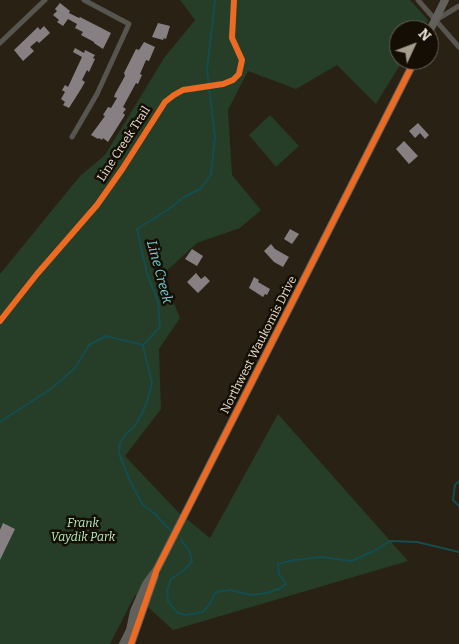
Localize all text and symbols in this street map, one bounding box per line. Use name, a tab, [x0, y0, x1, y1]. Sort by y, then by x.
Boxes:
north arrow	[389, 20, 439, 70]
text: N	[415, 25, 435, 45]
street label: Line Creek Trail	[94, 104, 154, 184]
water label: Line Creek	[142, 238, 176, 306]
street label: Northwest Waukomis Drive	[218, 274, 300, 416]
park label: Frank Vaydik Park	[51, 517, 115, 545]

